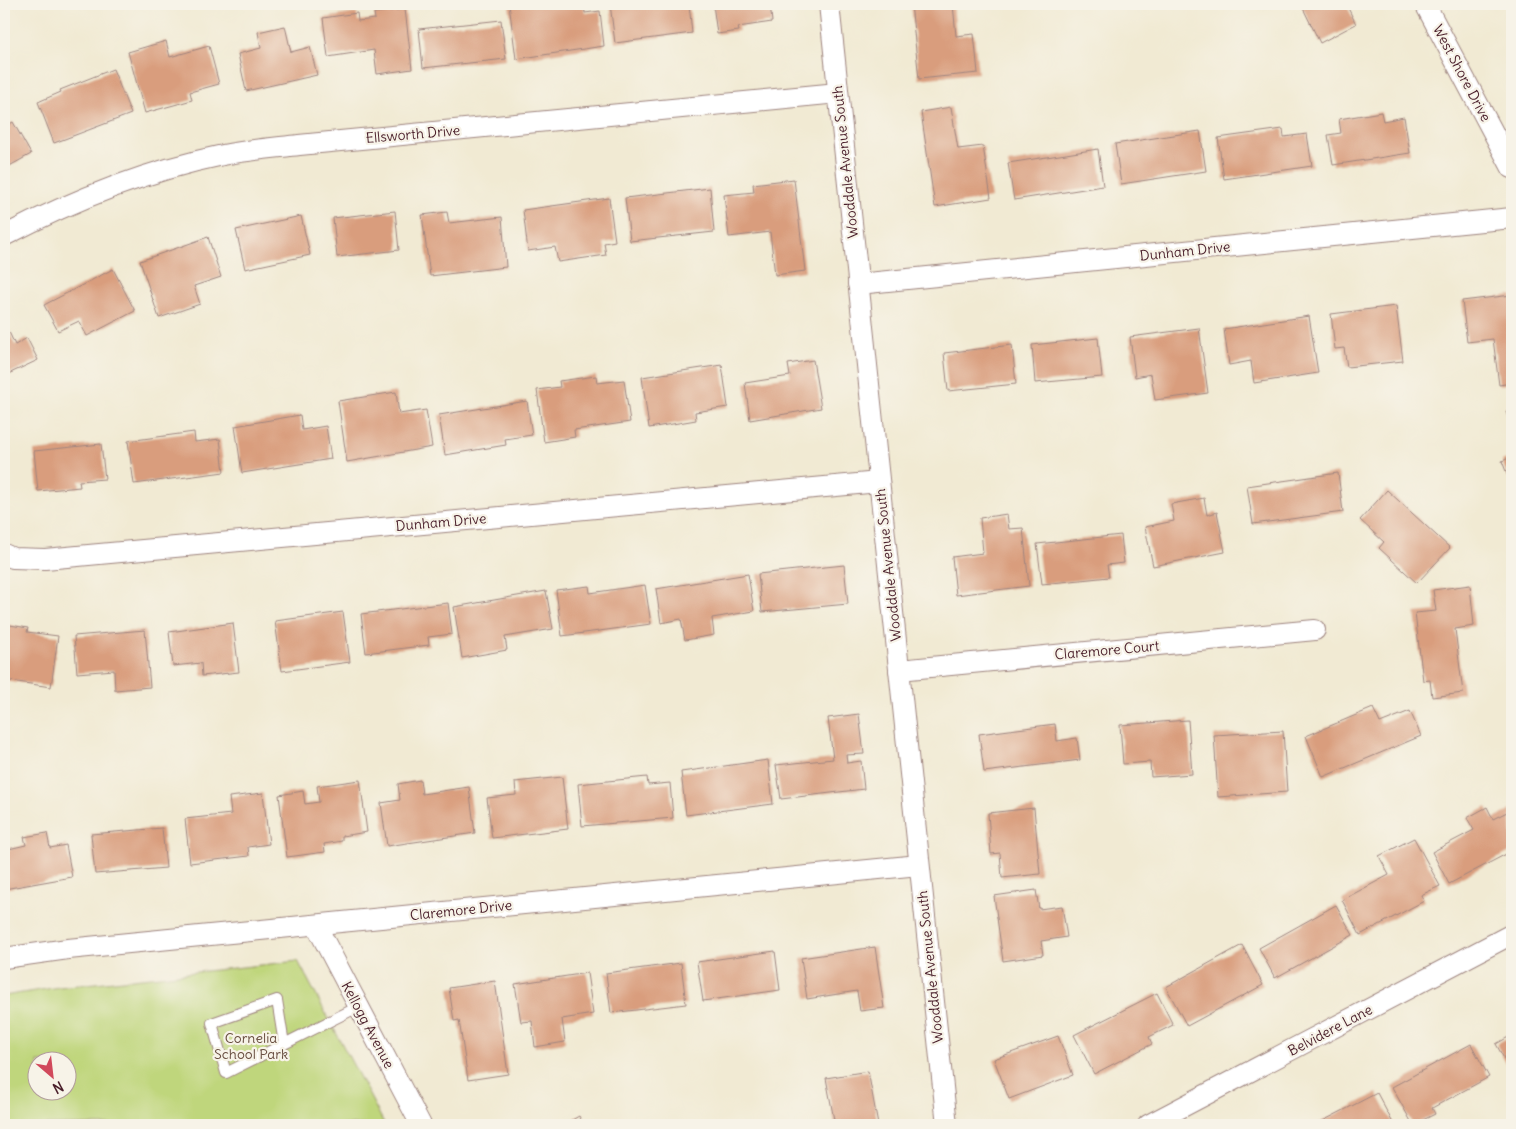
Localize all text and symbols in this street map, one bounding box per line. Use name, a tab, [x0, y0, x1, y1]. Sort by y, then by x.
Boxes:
street label: West Shore Drive	[1429, 21, 1495, 125]
street label: Wooddale Avenue South	[828, 85, 862, 239]
street label: Ellsworth Drive	[365, 121, 461, 147]
street label: Dunham Drive	[1139, 237, 1231, 265]
street label: Wooddale Avenue South	[871, 488, 905, 642]
street label: Dunham Drive	[395, 509, 487, 535]
street label: Claremore Court	[1054, 636, 1160, 664]
street label: Wooddale Avenue South	[913, 890, 947, 1044]
street label: Claremore Drive	[409, 896, 513, 924]
street label: Kellogg Avenue	[338, 978, 398, 1072]
street label: Belvidere Lane	[1285, 1000, 1375, 1060]
park label: Cornelia School Park	[214, 1029, 288, 1063]
north arrow	[28, 1052, 78, 1102]
text: N	[50, 1077, 67, 1098]

